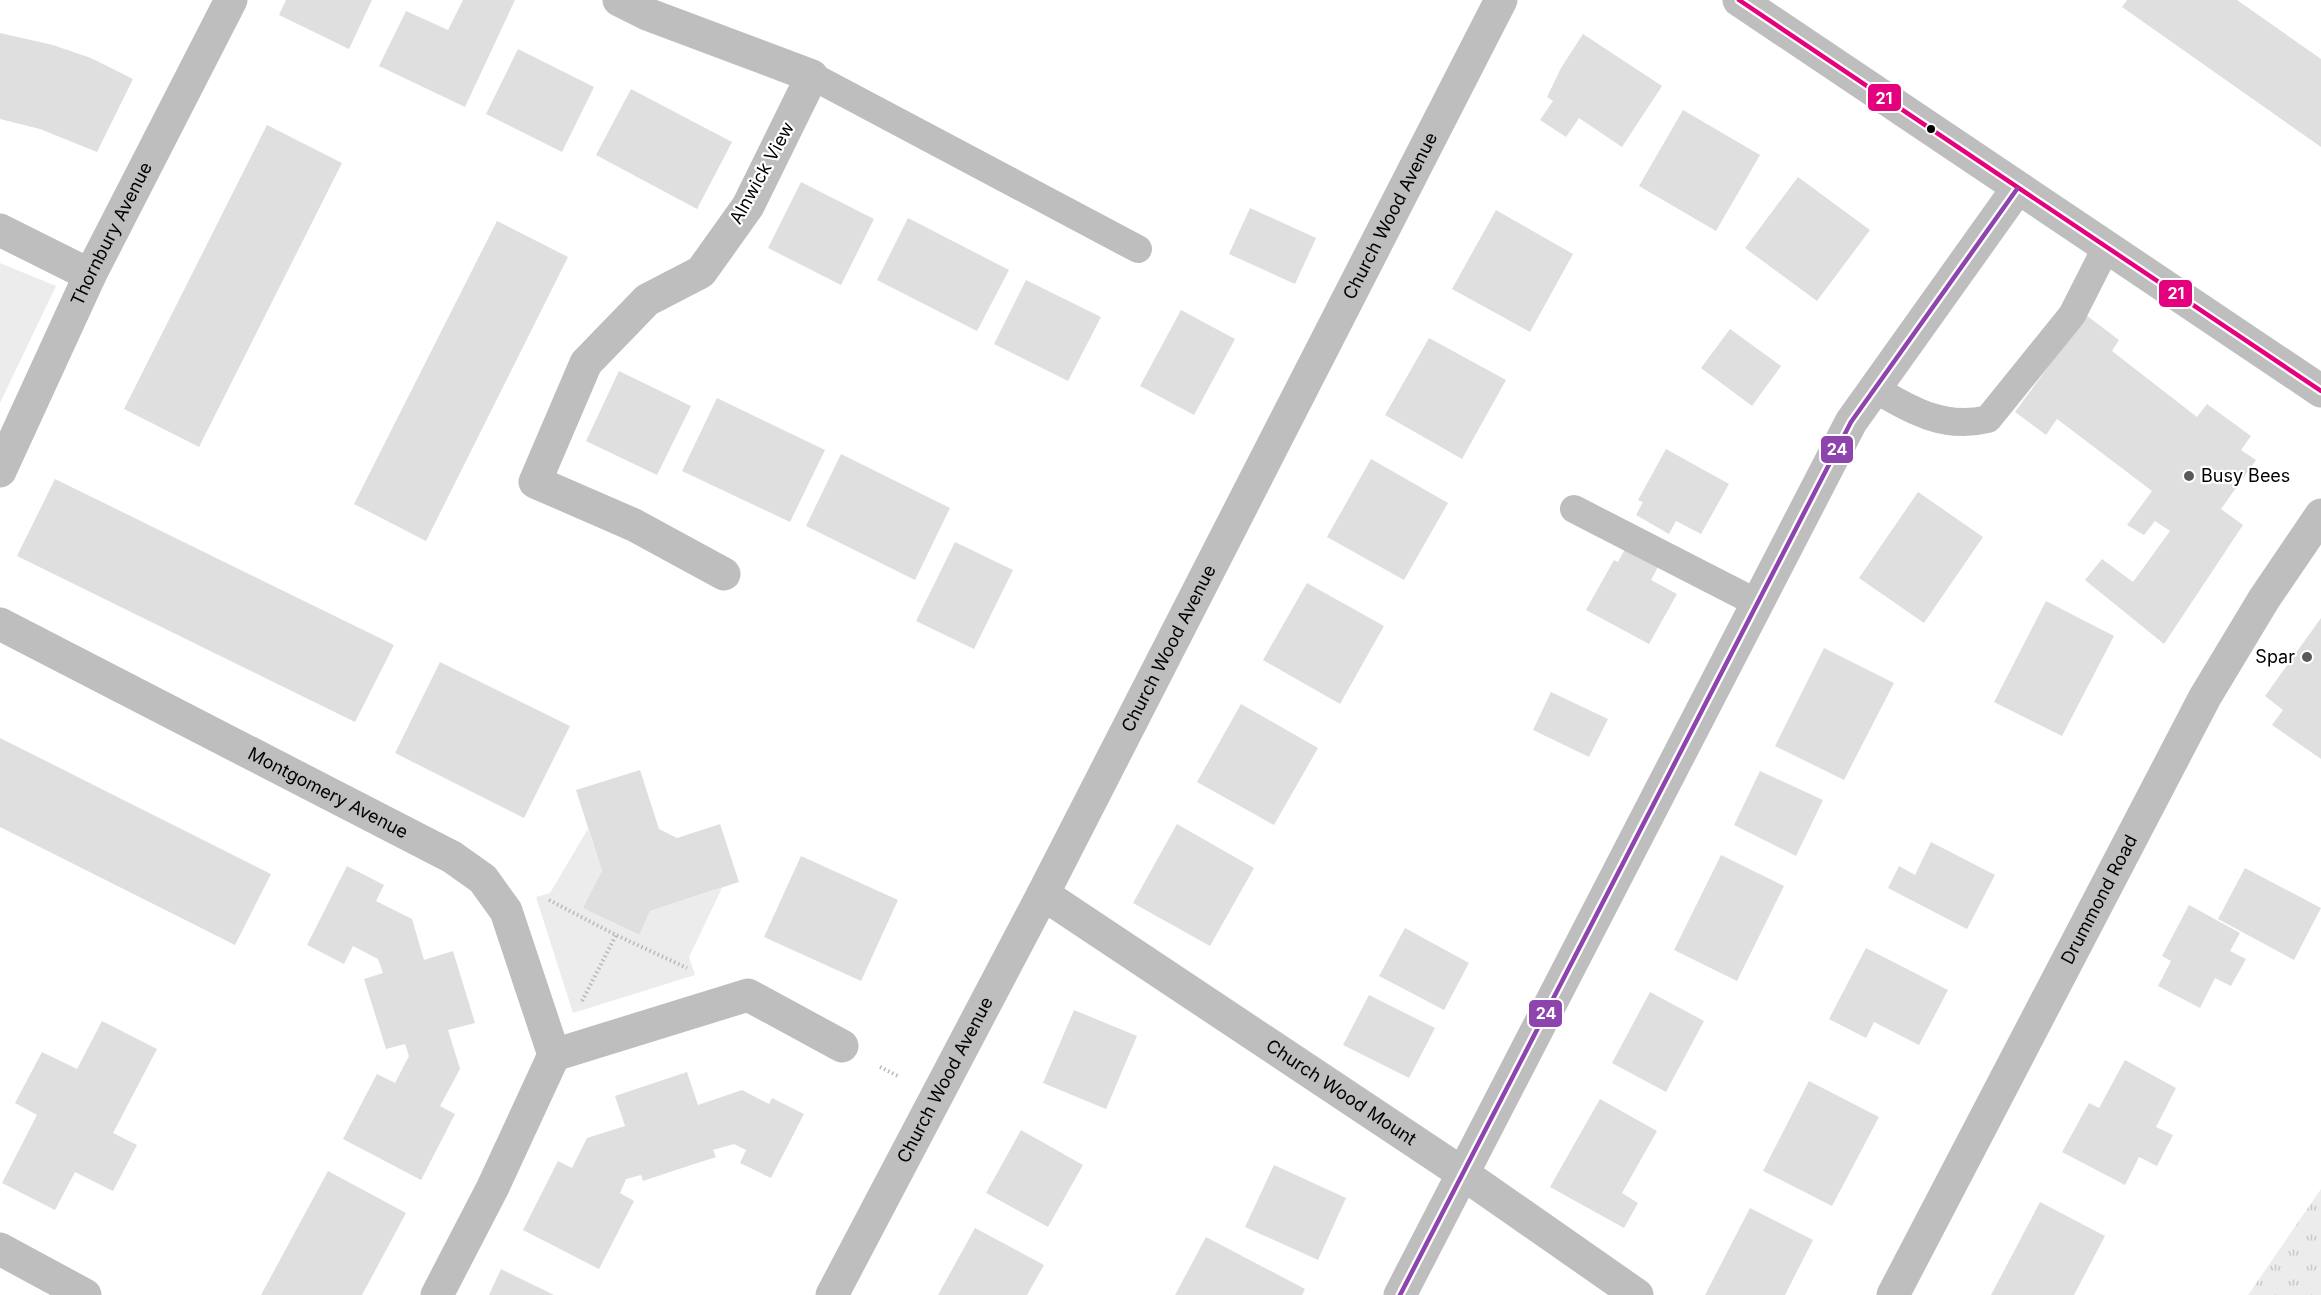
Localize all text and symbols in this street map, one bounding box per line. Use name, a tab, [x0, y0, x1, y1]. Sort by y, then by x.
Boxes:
line badge: 21	[1867, 83, 1902, 112]
text: 21	[1876, 88, 1892, 108]
street label: Alnwick View	[725, 118, 798, 227]
unlabelled marker	[1925, 123, 1937, 135]
street label: Church Wood Avenue	[1338, 129, 1441, 303]
street label: Thornbury Avenue	[66, 158, 156, 309]
line badge: 21	[2158, 279, 2193, 308]
text: 21	[2168, 283, 2184, 303]
line badge: 24	[1820, 435, 1854, 464]
text: 24	[1827, 439, 1848, 459]
place label: Busy Bees	[2201, 465, 2290, 486]
marker: Busy Bees	[2182, 469, 2196, 483]
street label: Church Wood Avenue	[1117, 561, 1220, 735]
place label: Spar	[2255, 646, 2295, 667]
marker: Spar	[2300, 650, 2314, 664]
street label: Montgomery Avenue	[245, 743, 412, 843]
street label: Drummond Road	[2056, 831, 2141, 968]
street label: Church Wood Avenue	[892, 993, 997, 1166]
line badge: 24	[1528, 999, 1563, 1028]
text: 24	[1536, 1003, 1557, 1023]
street label: Church Wood Mount	[1262, 1035, 1420, 1150]

